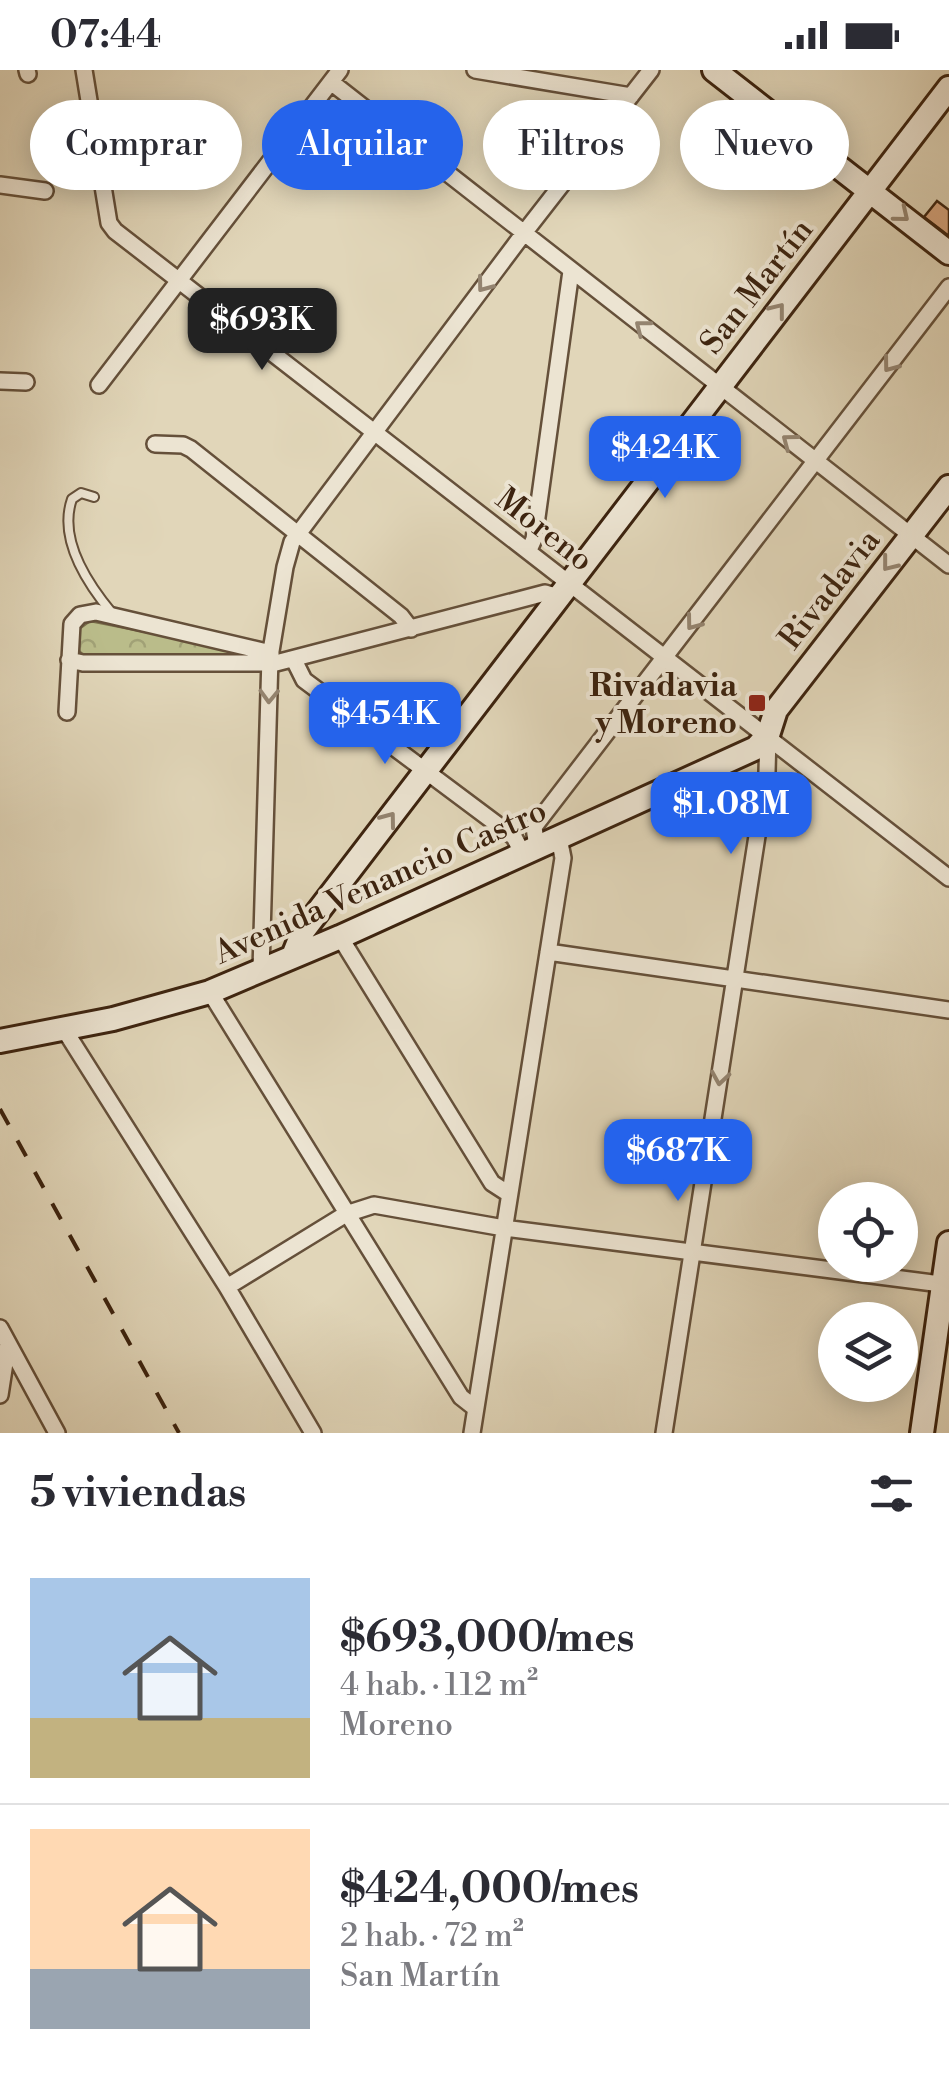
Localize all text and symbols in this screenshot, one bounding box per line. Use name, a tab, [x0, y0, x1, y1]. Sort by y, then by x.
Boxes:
text: 07:44	[50, 12, 162, 59]
chip: Comprar	[30, 100, 242, 190]
chip: Alquilar	[262, 100, 463, 190]
chip: Filtros	[483, 100, 660, 190]
chip: Nuevo	[680, 100, 849, 190]
one-way arrow	[891, 204, 909, 221]
street label: San Martín	[692, 211, 822, 362]
one-way arrow	[479, 274, 496, 292]
pin: $693K	[192, 288, 332, 373]
text: $693K	[210, 300, 314, 340]
one-way arrow	[766, 304, 784, 322]
one-way arrow	[635, 321, 653, 339]
one-way arrow	[884, 354, 902, 372]
pin: $424K	[595, 416, 735, 501]
text: $424K	[611, 428, 719, 468]
one-way arrow	[782, 435, 800, 452]
street label: Moreno	[488, 479, 601, 580]
street label: Rivadavia	[770, 521, 890, 658]
one-way arrow	[884, 553, 901, 571]
one-way arrow	[687, 612, 705, 630]
place label: Rivadavia y Moreno	[589, 666, 738, 743]
pin: $454K	[315, 682, 455, 767]
one-way arrow	[259, 689, 280, 705]
marker: Rivadavia y Moreno	[746, 692, 768, 714]
text: $454K	[331, 694, 439, 734]
pin: $1.08M	[650, 772, 812, 857]
text: $1.08M	[673, 784, 789, 824]
street label: Avenida Venancio Castro	[207, 790, 553, 974]
one-way arrow	[377, 812, 394, 830]
one-way arrow	[711, 1070, 732, 1086]
pin: $687K	[608, 1119, 748, 1204]
text: $687K	[626, 1131, 730, 1171]
map controls	[818, 1182, 918, 1402]
button: locate	[818, 1182, 918, 1282]
button: layers	[818, 1302, 918, 1402]
icon: filters	[864, 1466, 919, 1521]
text: 5 viviendas	[30, 1467, 246, 1520]
text: $693,000/mes	[340, 1612, 634, 1665]
icon: home	[110, 1618, 230, 1738]
text: 4 hab. · 112 m²	[340, 1665, 538, 1705]
text: Moreno	[340, 1705, 453, 1745]
text: $424,000/mes	[340, 1863, 639, 1916]
icon: home	[110, 1869, 230, 1989]
text: 2 hab. · 72 m²	[340, 1916, 524, 1956]
text: San Martín	[340, 1956, 500, 1996]

